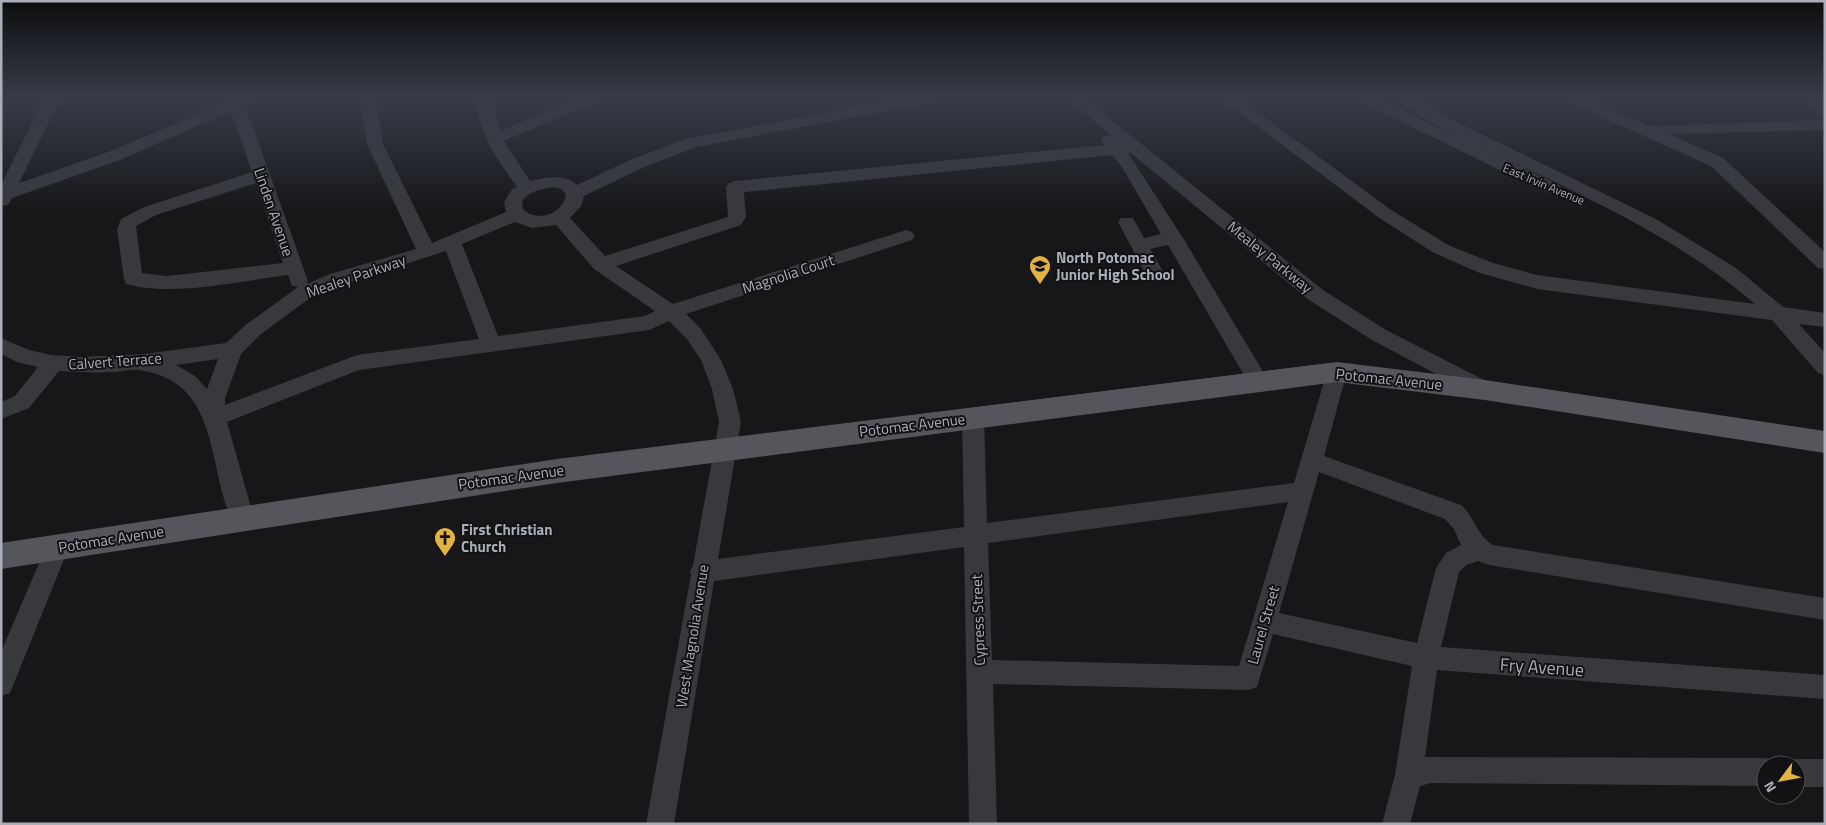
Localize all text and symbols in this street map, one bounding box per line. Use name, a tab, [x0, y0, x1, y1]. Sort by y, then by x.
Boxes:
street label: East Irvin Avenue	[1500, 158, 1588, 210]
street label: Linden Avenue	[248, 165, 300, 259]
street label: Mealey Parkway	[1222, 215, 1318, 299]
place label: North Potomac Junior High School	[1056, 246, 1175, 286]
street label: Mealey Parkway	[303, 248, 409, 304]
street label: Magnolia Court	[739, 248, 838, 300]
school or university icon: North Potomac Junior High School	[1028, 254, 1052, 285]
street label: Calvert Terrace	[68, 346, 162, 376]
street label: Potomac Avenue	[1335, 362, 1443, 396]
street label: Potomac Avenue	[858, 407, 966, 443]
street label: Potomac Avenue	[457, 458, 565, 496]
place label: First Christian Church	[461, 518, 553, 558]
street label: Potomac Avenue	[57, 519, 165, 559]
church icon: First Christian Church	[433, 526, 457, 557]
street label: West Magnolia Avenue	[669, 563, 715, 709]
street label: Cypress Street	[965, 573, 991, 666]
street label: Laurel Street	[1241, 582, 1285, 667]
street label: Fry Avenue	[1499, 651, 1585, 683]
north arrow	[1756, 755, 1806, 805]
text: N	[1758, 777, 1781, 797]

